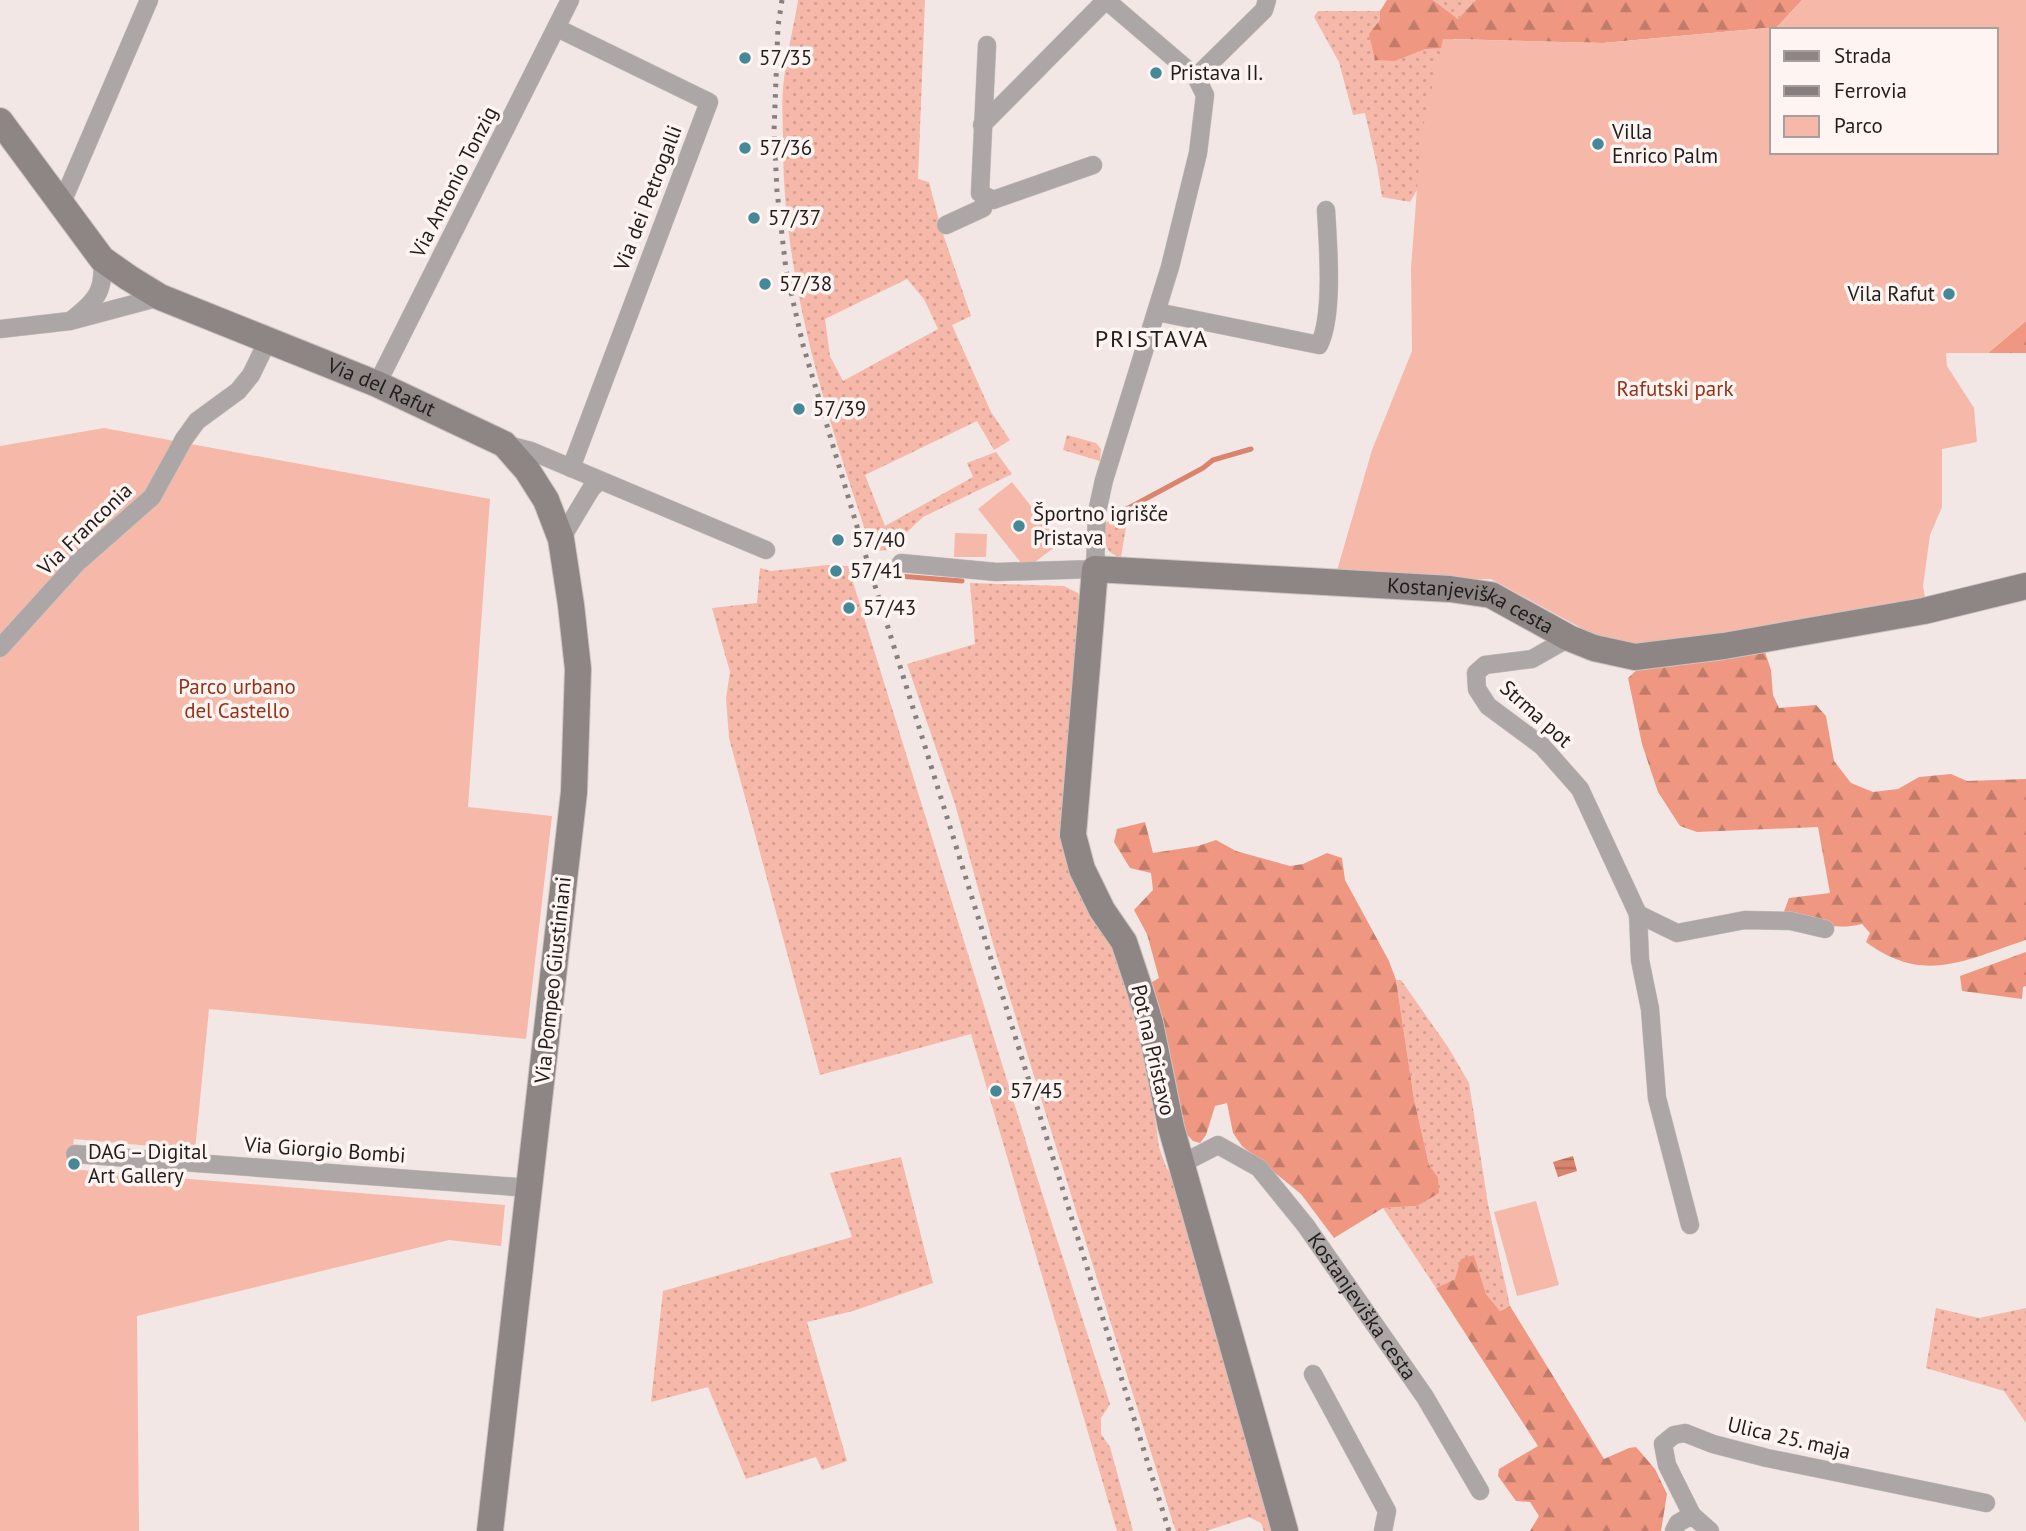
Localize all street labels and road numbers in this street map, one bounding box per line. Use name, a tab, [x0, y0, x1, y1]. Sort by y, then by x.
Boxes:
street label: Via Antonio Tonzig	[403, 102, 503, 263]
street label: Via dei Petrogalli	[607, 121, 688, 275]
street label: Via del Rafut	[323, 351, 440, 423]
street label: Via Franconia	[31, 477, 138, 581]
street label: Kostanjeviška cesta	[1387, 571, 1558, 640]
street label: Strma pot	[1495, 674, 1578, 753]
street label: Via Pompeo Giustiniani	[528, 875, 577, 1086]
street label: Pot na Pristavo	[1125, 982, 1182, 1118]
street label: Via Giorgio Bombi	[242, 1130, 407, 1169]
street label: Kostanjeviška cesta	[1302, 1227, 1423, 1385]
street label: Ulica 25. maja	[1725, 1410, 1853, 1465]

